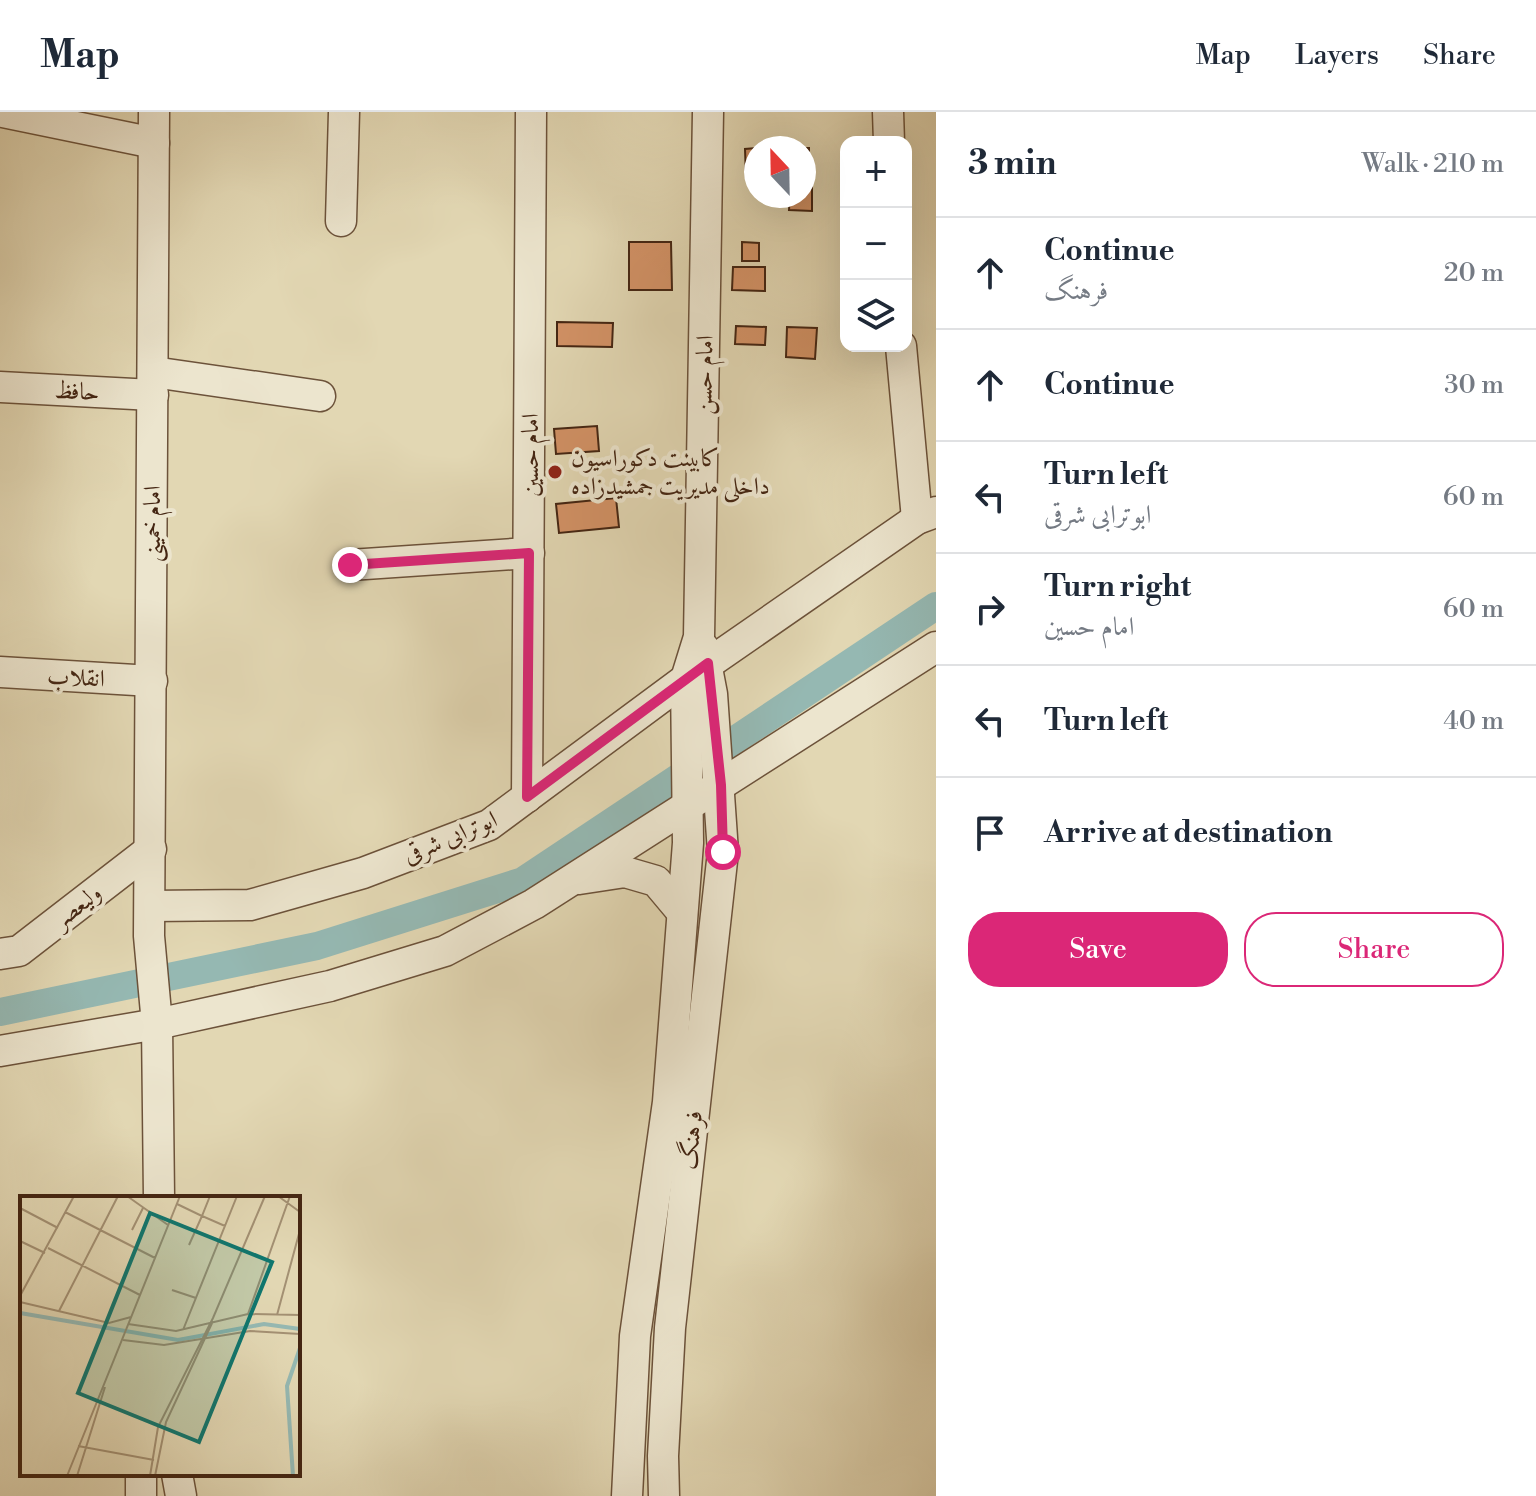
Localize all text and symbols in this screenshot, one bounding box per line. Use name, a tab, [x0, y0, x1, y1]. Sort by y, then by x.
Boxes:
text: Map	[40, 32, 120, 79]
text: Map	[1196, 38, 1251, 73]
text: Layers	[1295, 38, 1379, 73]
text: Share	[1423, 38, 1496, 73]
north arrow	[744, 136, 816, 208]
map controls	[840, 136, 912, 352]
button: +	[840, 136, 912, 208]
text: 3 min	[968, 143, 1057, 185]
text: Walk · 210 m	[1362, 148, 1504, 180]
button: −	[840, 208, 912, 280]
text: Continue	[1044, 232, 1175, 270]
icon: ahead	[968, 251, 1012, 295]
text: 20 m	[1444, 257, 1504, 289]
text: فرهنگ	[1044, 275, 1108, 307]
button: layers	[840, 280, 912, 352]
street label: امام حسن	[689, 335, 726, 415]
icon: ahead	[968, 363, 1012, 407]
text: Continue	[1044, 366, 1175, 404]
text: 30 m	[1444, 369, 1504, 401]
street label: حافظ	[54, 376, 100, 408]
street label: امام حسین	[516, 413, 551, 497]
place label: کابینت دکوراسیون داخلی مدیریت جمشیدزاده	[571, 444, 770, 503]
text: Turn left	[1044, 456, 1168, 494]
marker: کابینت دکوراسیون داخلی مدیریت جمشیدزاده	[546, 463, 564, 481]
icon: left	[968, 475, 1012, 519]
text: 60 m	[1443, 481, 1504, 513]
street label: امام خمینی	[138, 486, 173, 562]
text: ابوترابی شرقی	[1044, 499, 1151, 531]
route end	[332, 547, 368, 583]
text: Turn right	[1044, 568, 1191, 606]
icon: right	[968, 587, 1012, 631]
text: 60 m	[1443, 593, 1504, 625]
text: امام حسین	[1044, 611, 1134, 643]
street label: انقلاب	[46, 662, 106, 694]
icon: left	[968, 699, 1012, 743]
text: Turn left	[1044, 702, 1168, 740]
text: 40 m	[1443, 705, 1504, 737]
street label: ابوترابی شرقی	[399, 805, 502, 872]
icon: arrive	[968, 811, 1012, 855]
text: Arrive at destination	[1044, 814, 1333, 852]
route start	[705, 834, 741, 870]
street label: ولیعصر	[45, 878, 108, 937]
button: Save	[968, 912, 1228, 987]
button: Share	[1244, 912, 1504, 987]
street label: فرهنگ	[673, 1109, 710, 1171]
inset map	[20, 1196, 300, 1476]

